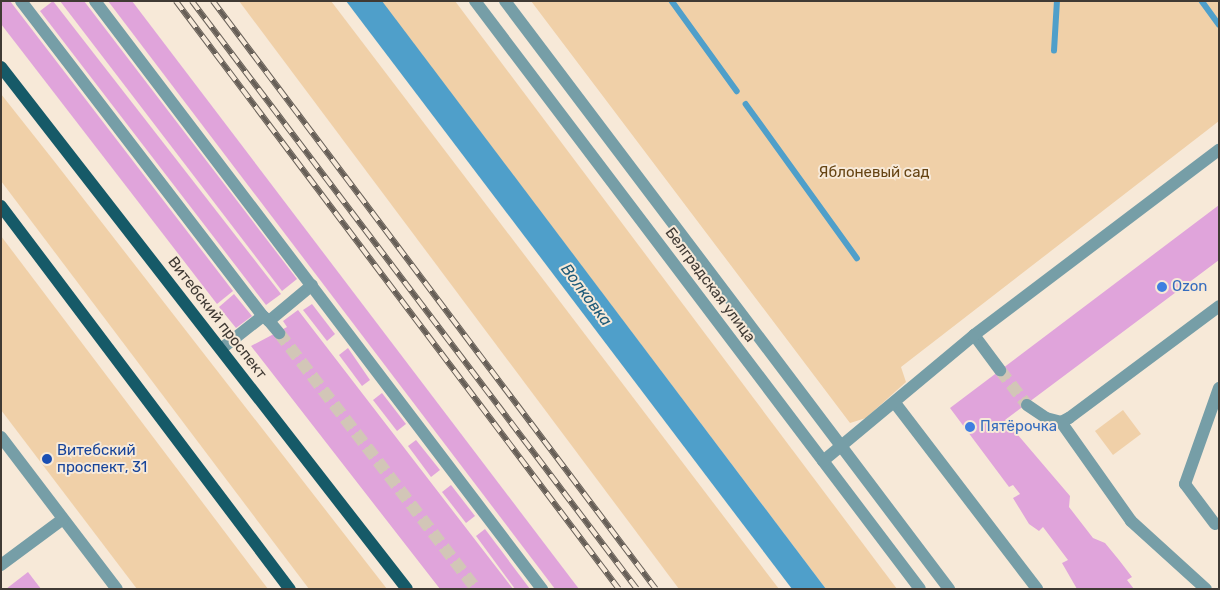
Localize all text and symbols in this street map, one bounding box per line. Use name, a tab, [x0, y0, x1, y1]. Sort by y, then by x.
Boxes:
park label: Яблоневый сад	[819, 164, 929, 182]
street label: Белградская улица	[661, 224, 759, 346]
street label: Витебский проспект	[164, 253, 270, 383]
water label: Волковка	[556, 260, 616, 330]
place label: Ozon	[1172, 278, 1207, 296]
marker: Ozon	[1156, 281, 1168, 293]
place label: Пятёрочка	[980, 418, 1057, 436]
marker: Пятёрочка	[964, 421, 976, 433]
place label: Витебский проспект, 31	[57, 441, 147, 476]
marker: Витебский проспект, 31	[41, 453, 53, 465]

